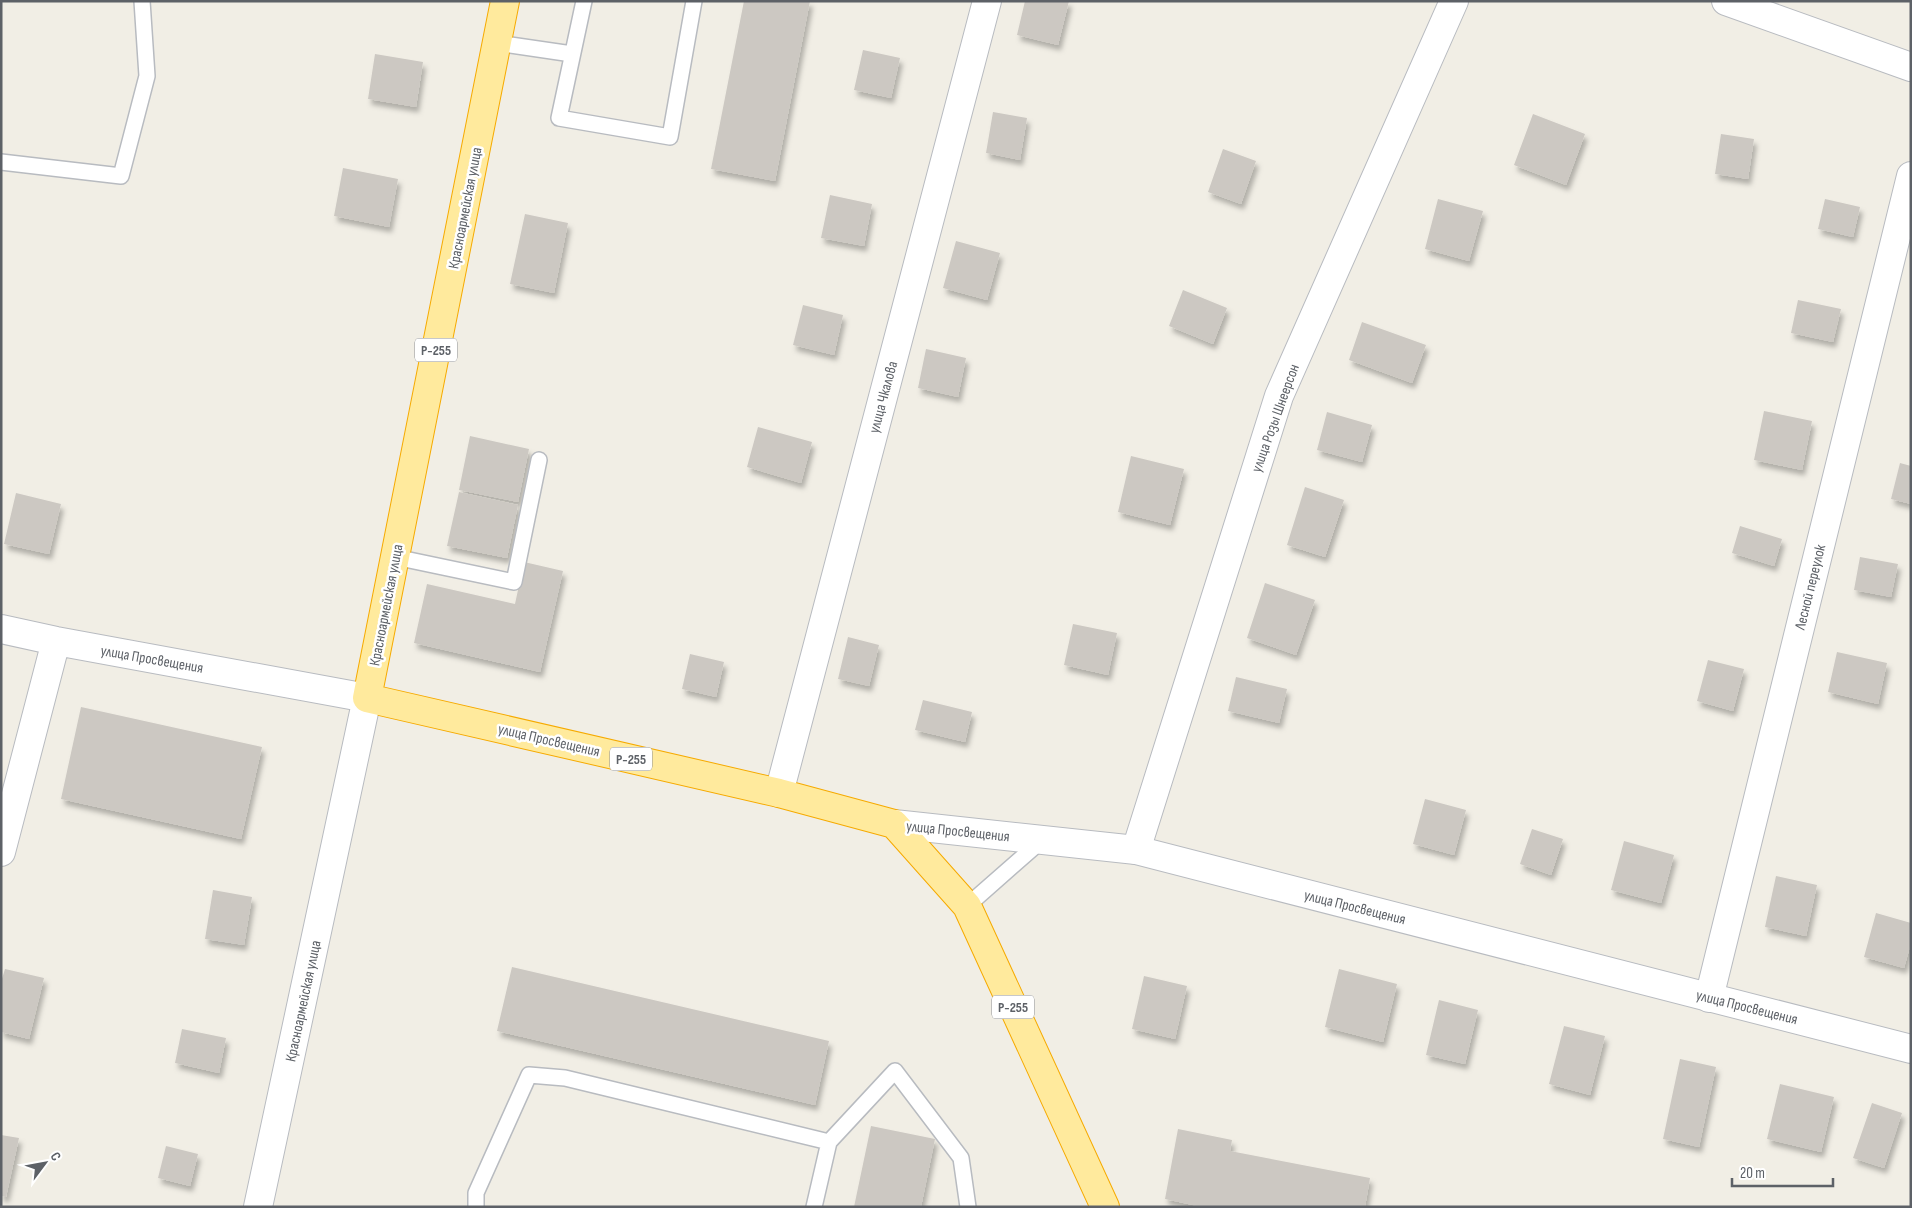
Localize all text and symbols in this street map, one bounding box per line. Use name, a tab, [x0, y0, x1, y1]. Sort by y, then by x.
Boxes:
street label: Красноармейская улица	[444, 145, 487, 271]
road number: Р-255	[415, 338, 457, 362]
street label: улица Чкалова	[865, 359, 902, 435]
street label: улица Розы Шнеерсон	[1247, 361, 1304, 475]
street label: Красноармейская улица	[365, 542, 408, 668]
street label: Лесной переулок	[1790, 542, 1830, 633]
street label: улица Просвещения	[99, 641, 205, 678]
street label: улица Просвещения	[496, 720, 602, 761]
road number: Р-255	[610, 748, 652, 771]
street label: улица Просвещения	[905, 817, 1011, 846]
street label: улица Просвещения	[1302, 886, 1408, 929]
street label: Красноармейская улица	[281, 938, 326, 1064]
street label: улица Просвещения	[1694, 986, 1800, 1029]
road number: Р-255	[992, 996, 1034, 1019]
north arrow	[20, 1138, 70, 1188]
text: С	[46, 1149, 65, 1164]
scale bar	[1732, 1156, 1833, 1188]
text: 20 m	[1740, 1164, 1765, 1183]

